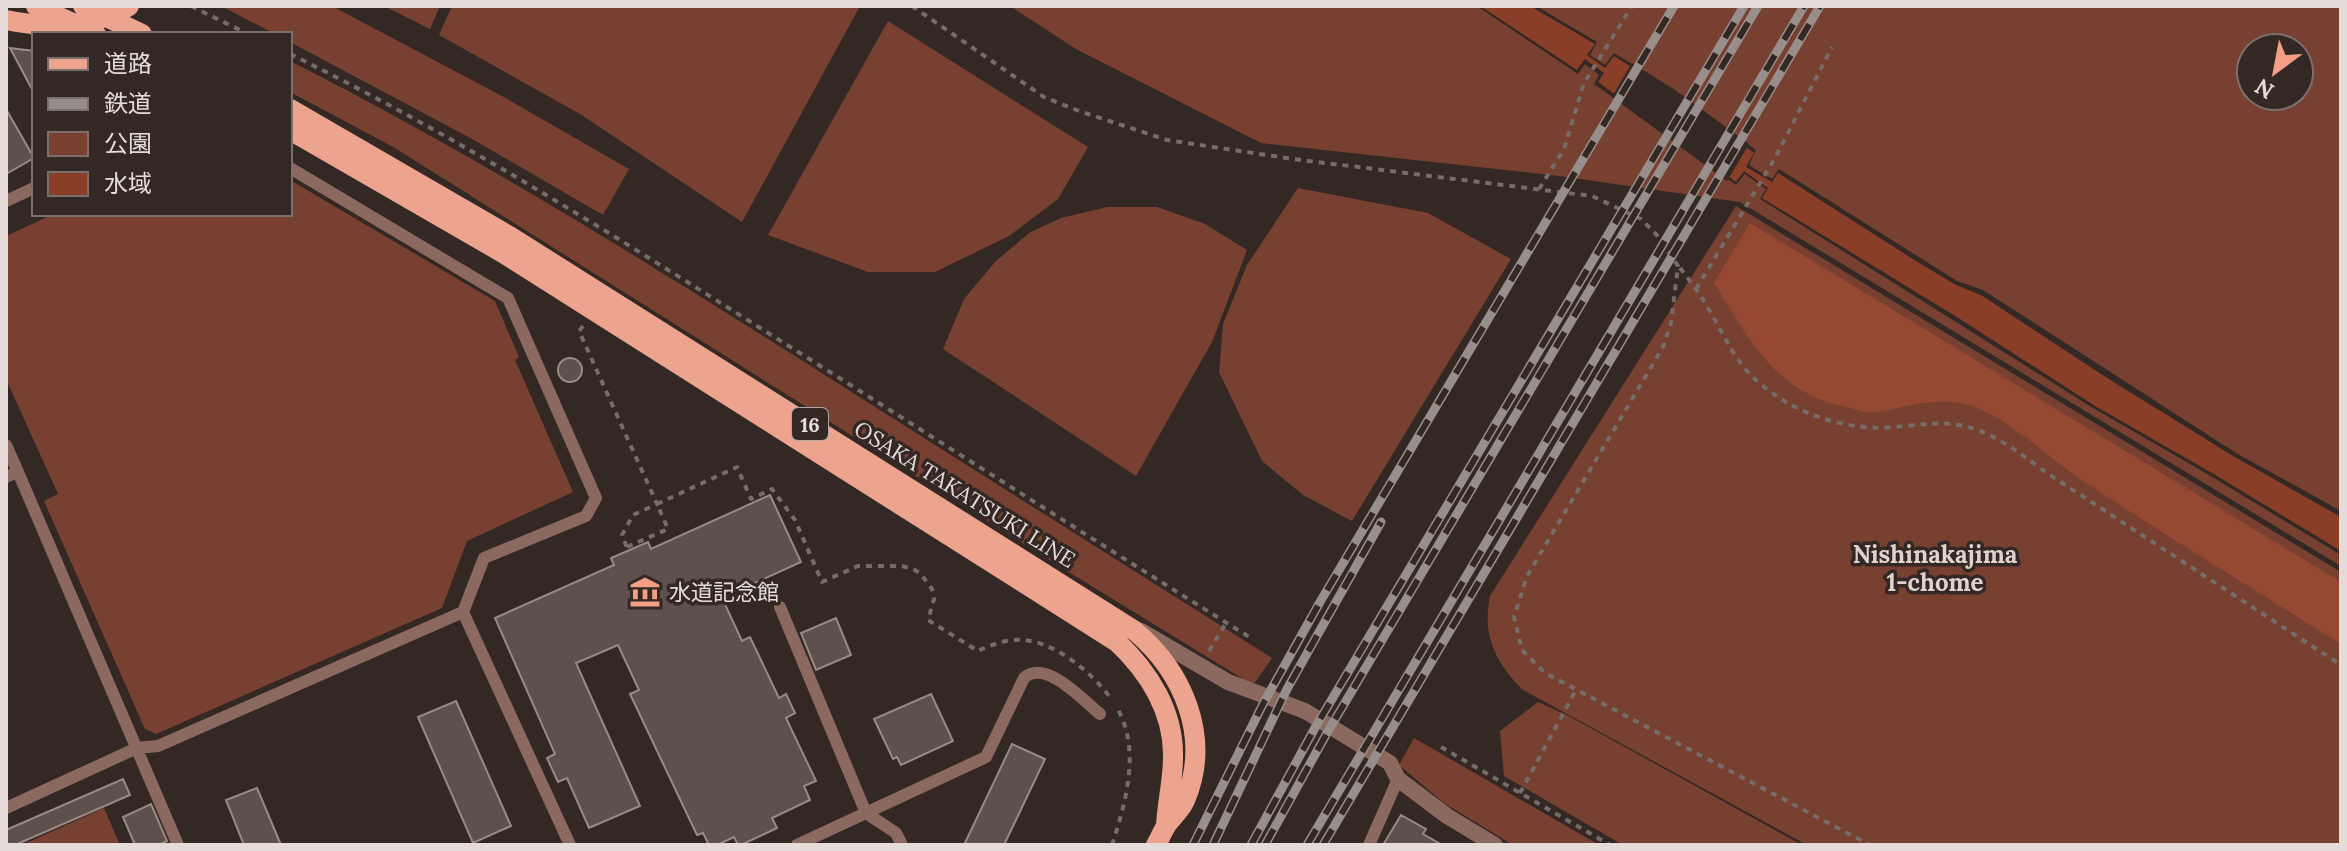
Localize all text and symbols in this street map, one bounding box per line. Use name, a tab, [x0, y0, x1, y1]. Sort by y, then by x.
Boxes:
legend	[32, 32, 292, 216]
north arrow	[2235, 32, 2315, 112]
text: 道路	[104, 48, 152, 79]
text: N	[2250, 73, 2279, 105]
text: 鉄道	[104, 88, 152, 119]
text: 公園	[104, 128, 152, 159]
text: 水域	[104, 168, 152, 199]
road number: 16	[792, 408, 828, 440]
street label: OSAKA TAKATSUKI LINE	[849, 414, 1081, 574]
district label: Nishinakajima 1-chome	[1853, 539, 2018, 598]
museum icon: 水道記念館	[628, 575, 662, 609]
place label: 水道記念館	[669, 578, 779, 606]

